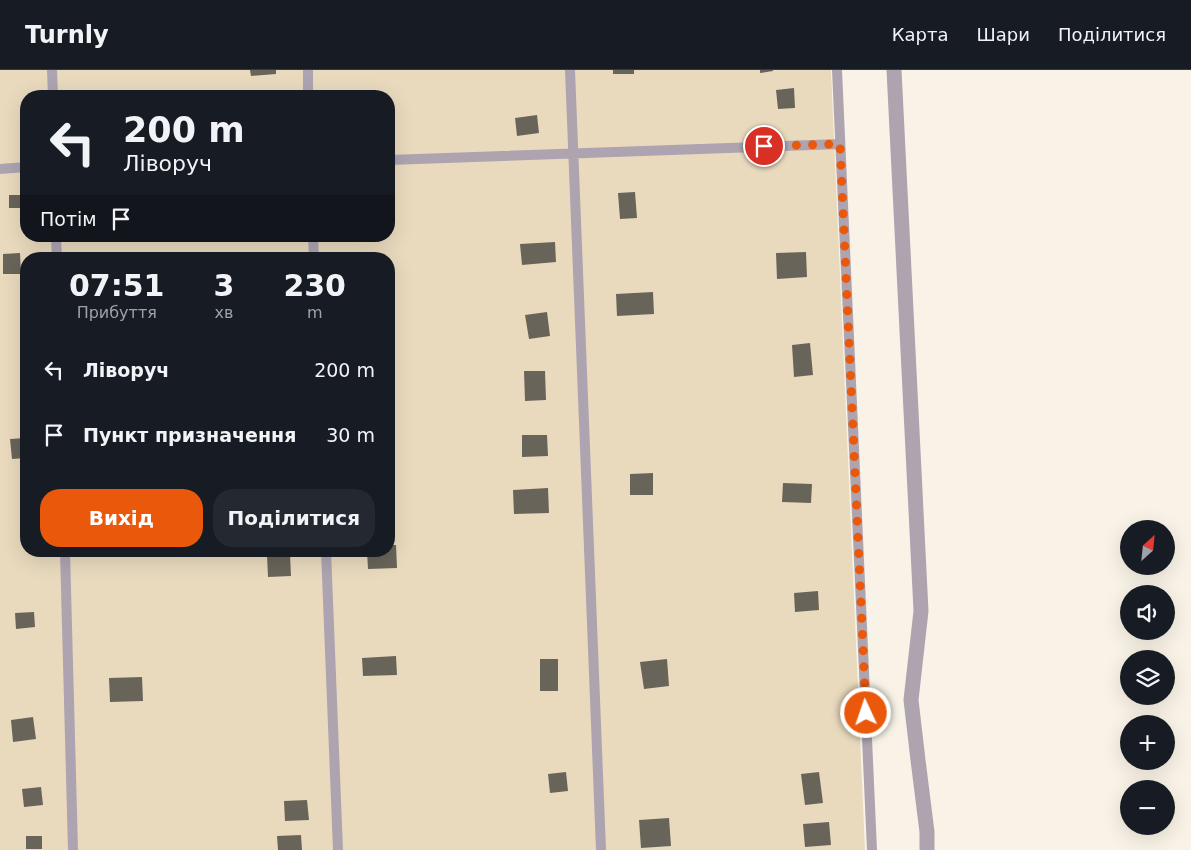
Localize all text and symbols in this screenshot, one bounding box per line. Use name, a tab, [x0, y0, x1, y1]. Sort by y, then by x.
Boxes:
text: Turnly	[25, 21, 109, 49]
text: Карта	[892, 24, 948, 45]
text: Шари	[976, 24, 1030, 45]
text: Поділитися	[1058, 24, 1166, 45]
icon: left	[40, 110, 105, 175]
text: 200 m	[123, 110, 245, 150]
pin	[743, 125, 785, 167]
icon: arrive	[750, 132, 778, 160]
text: Ліворуч	[123, 151, 212, 176]
icon: arrive	[107, 205, 135, 233]
text: Потім	[40, 208, 97, 230]
text: 07:51	[69, 268, 165, 303]
text: 3	[214, 268, 234, 303]
text: 230	[283, 268, 346, 303]
text: Прибуття	[77, 303, 157, 322]
text: хв	[214, 303, 233, 322]
text: m	[307, 303, 322, 322]
icon: left	[40, 356, 68, 384]
text: Ліворуч	[83, 359, 169, 381]
text: 200 m	[314, 359, 375, 381]
icon: arrive	[40, 421, 68, 449]
text: Пункт призначення	[83, 424, 296, 446]
text: 30 m	[326, 424, 375, 446]
button: Вихід	[40, 489, 203, 547]
button: Поділитися	[213, 489, 375, 547]
north arrow	[1120, 520, 1175, 575]
map controls	[1120, 520, 1175, 835]
button: sound	[1120, 585, 1175, 640]
button: layers	[1120, 650, 1175, 705]
position arrow	[839, 686, 891, 738]
button: +	[1120, 715, 1175, 770]
button: −	[1120, 780, 1175, 835]

